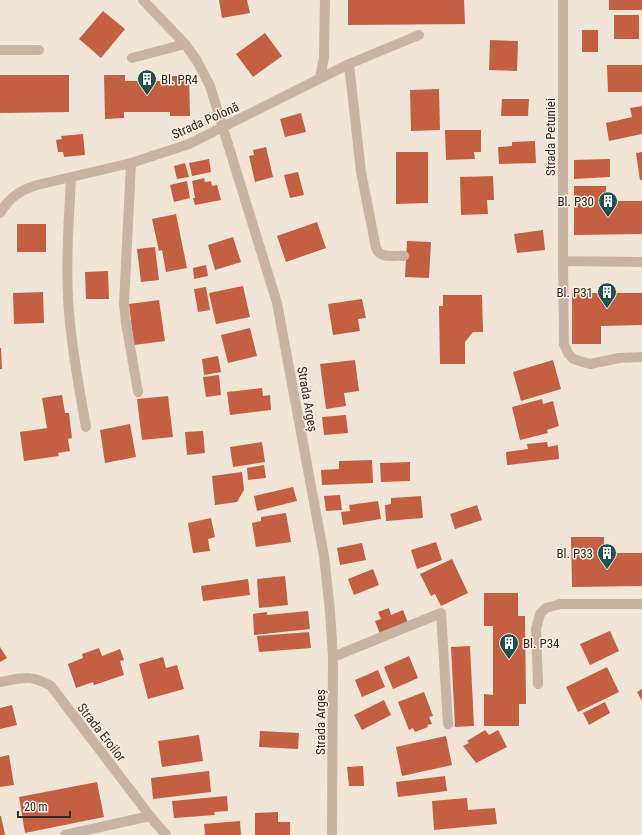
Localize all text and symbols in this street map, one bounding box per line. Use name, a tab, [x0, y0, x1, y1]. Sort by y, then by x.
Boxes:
building icon: Bl. PR4	[136, 68, 158, 96]
place label: Bl. PR4	[161, 72, 199, 87]
street label: Strada Petuniei	[543, 98, 558, 176]
street label: Strada Polonă	[169, 99, 241, 142]
building icon: Bl. P30	[597, 190, 619, 218]
place label: Bl. P30	[557, 194, 594, 209]
building icon: Bl. P31	[596, 281, 618, 309]
place label: Bl. P31	[556, 285, 593, 300]
street label: Strada Argeș	[293, 365, 321, 433]
building icon: Bl. P33	[596, 542, 618, 570]
place label: Bl. P33	[556, 546, 593, 561]
building icon: Bl. P34	[498, 632, 520, 660]
place label: Bl. P34	[523, 636, 560, 651]
street label: Strada Argeș	[313, 689, 329, 755]
street label: Strada Eroilor	[74, 700, 129, 764]
scale bar	[18, 793, 70, 819]
text: 20 m	[24, 800, 48, 814]

